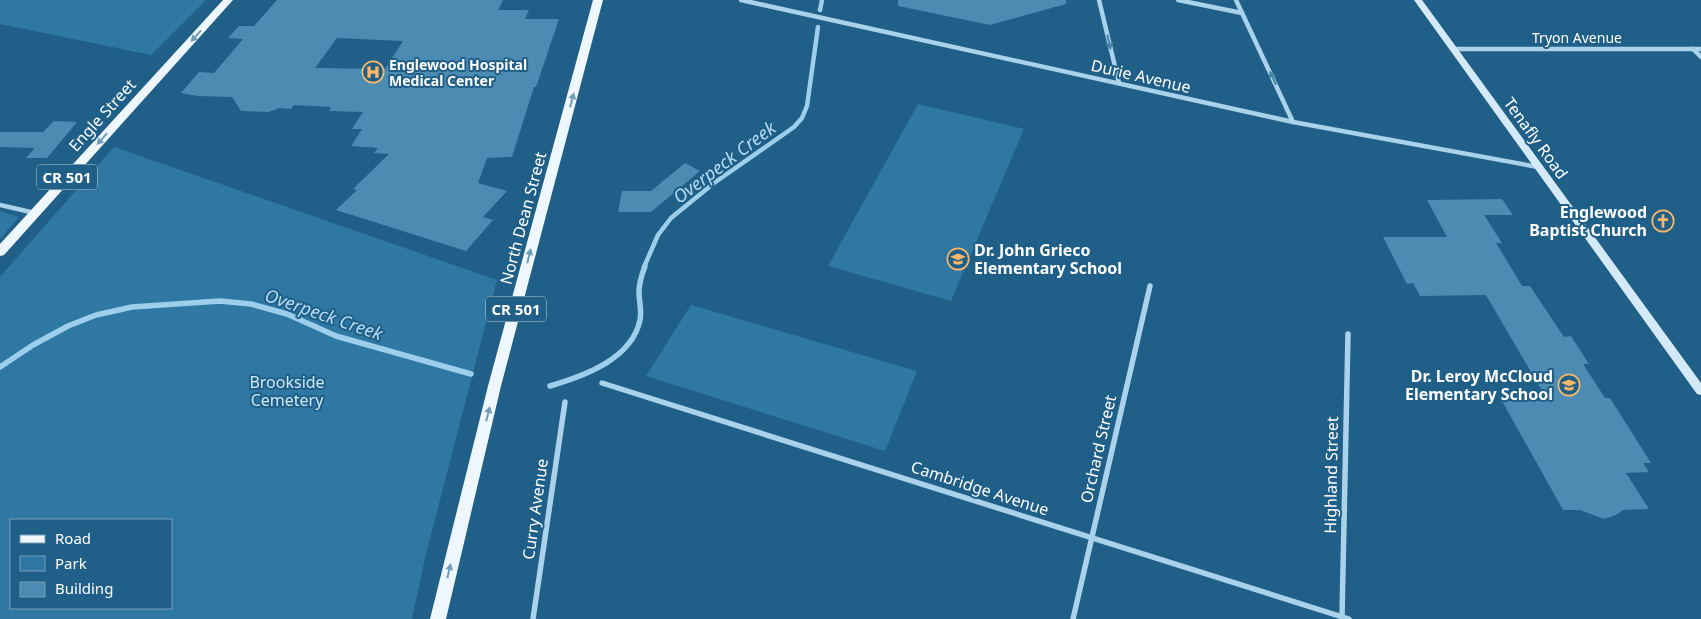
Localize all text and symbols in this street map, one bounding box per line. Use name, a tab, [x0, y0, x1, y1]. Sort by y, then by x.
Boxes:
street label: Tryon Avenue	[1532, 28, 1622, 47]
one-way arrow	[190, 30, 202, 42]
one-way arrow	[1105, 34, 1113, 49]
street label: Durie Avenue	[1089, 54, 1193, 98]
place label: Englewood Hospital Medical Center	[389, 55, 527, 90]
hospital icon: Englewood Hospital Medical Center	[361, 60, 385, 84]
one-way arrow	[1268, 71, 1276, 85]
street label: Engle Street	[64, 74, 141, 156]
one-way arrow	[568, 92, 576, 107]
street label: Tenafly Road	[1499, 93, 1573, 183]
water label: Overpeck Creek	[668, 115, 781, 209]
one-way arrow	[96, 132, 108, 144]
street label: North Dean Street	[495, 149, 551, 287]
road number: CR 501	[37, 164, 97, 190]
place label: Englewood Baptist Church	[1529, 201, 1647, 241]
church icon: Englewood Baptist Church	[1651, 209, 1675, 233]
place label: Dr. John Grieco Elementary School	[974, 239, 1122, 279]
school or university icon: Dr. John Grieco Elementary School	[946, 247, 970, 271]
one-way arrow	[525, 249, 533, 264]
water label: Overpeck Creek	[262, 283, 387, 346]
road number: CR 501	[486, 296, 546, 322]
place label: Dr. Leroy McCloud Elementary School	[1405, 365, 1553, 405]
park label: Brookside Cemetery	[249, 371, 325, 411]
school or university icon: Dr. Leroy McCloud Elementary School	[1557, 373, 1581, 397]
street label: Orchard Street	[1075, 393, 1121, 505]
one-way arrow	[485, 406, 493, 421]
street label: Highland Street	[1319, 416, 1343, 534]
street label: Cambridge Avenue	[908, 455, 1052, 521]
street label: Curry Avenue	[517, 457, 553, 561]
legend	[10, 519, 172, 609]
text: Road	[55, 528, 91, 548]
text: Park	[55, 553, 87, 573]
one-way arrow	[445, 564, 453, 579]
text: Building	[55, 578, 113, 598]

